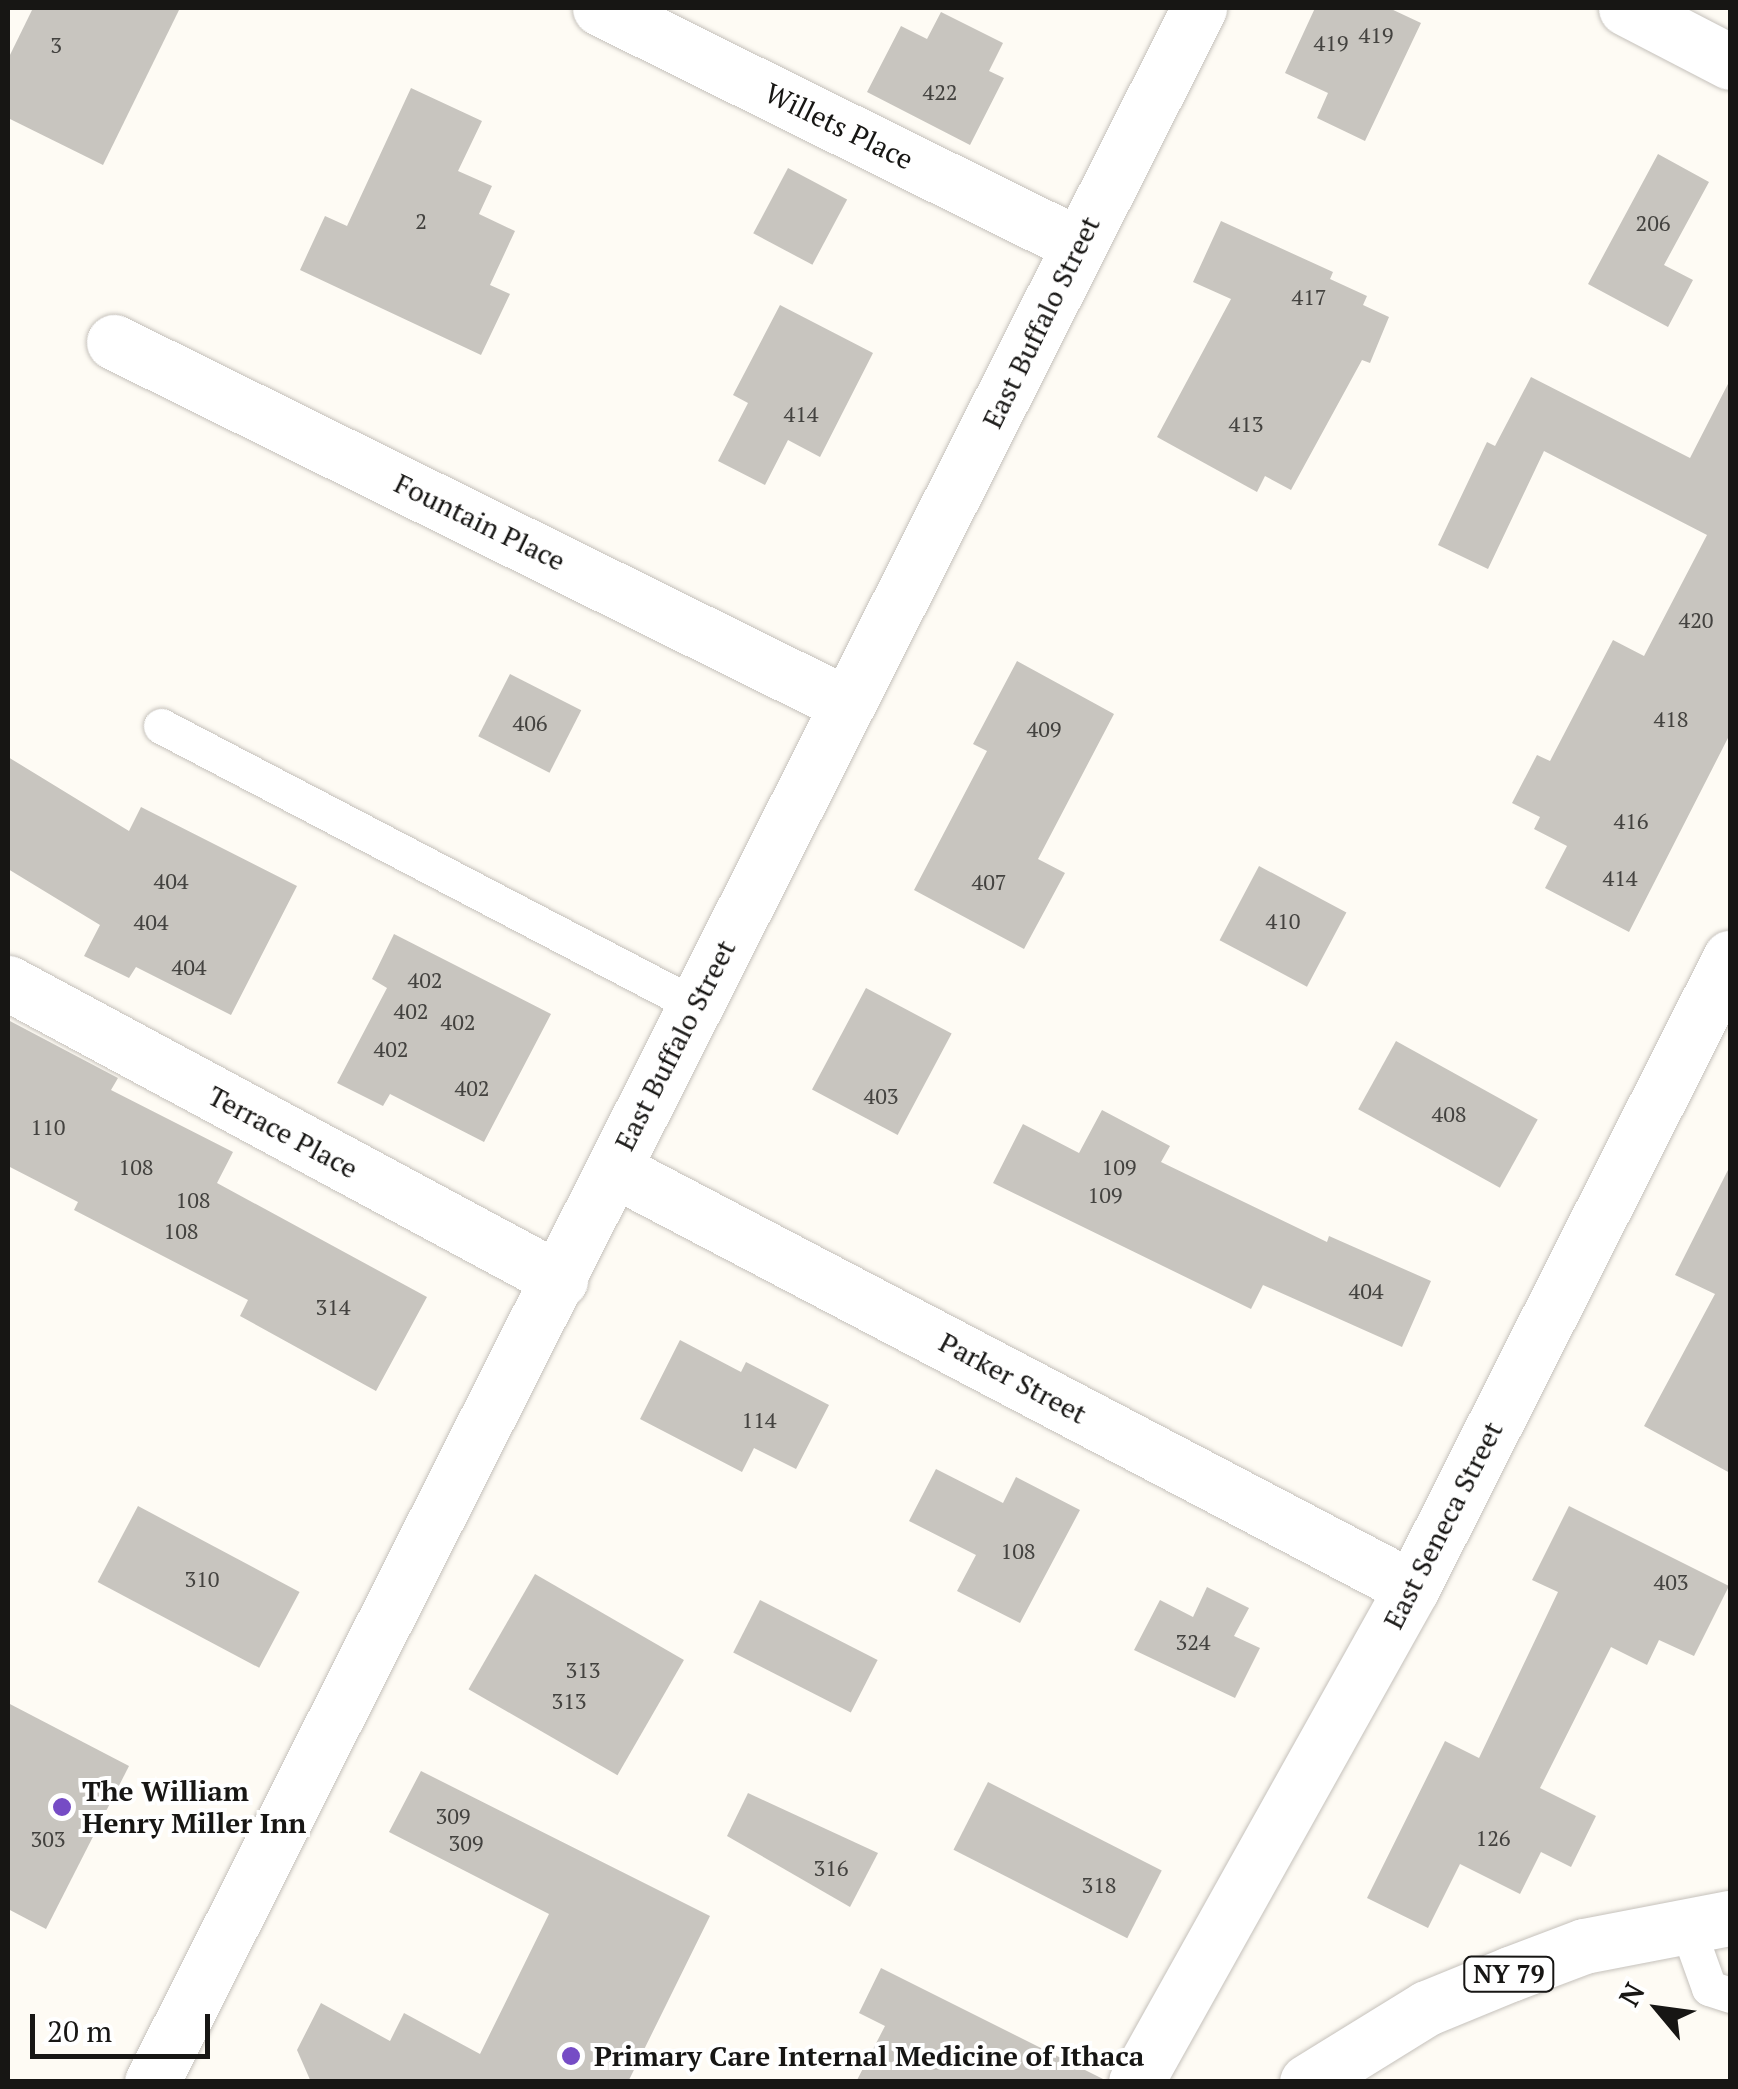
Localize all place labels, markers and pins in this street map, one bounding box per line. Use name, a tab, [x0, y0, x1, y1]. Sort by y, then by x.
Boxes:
place label: The William Henry Miller Inn	[82, 1774, 306, 1840]
marker: The William Henry Miller Inn	[51, 1796, 73, 1818]
place label: Primary Care Internal Medicine of Ithaca	[594, 2039, 1144, 2073]
marker: Primary Care Internal Medicine of Ithaca	[558, 2043, 584, 2069]

